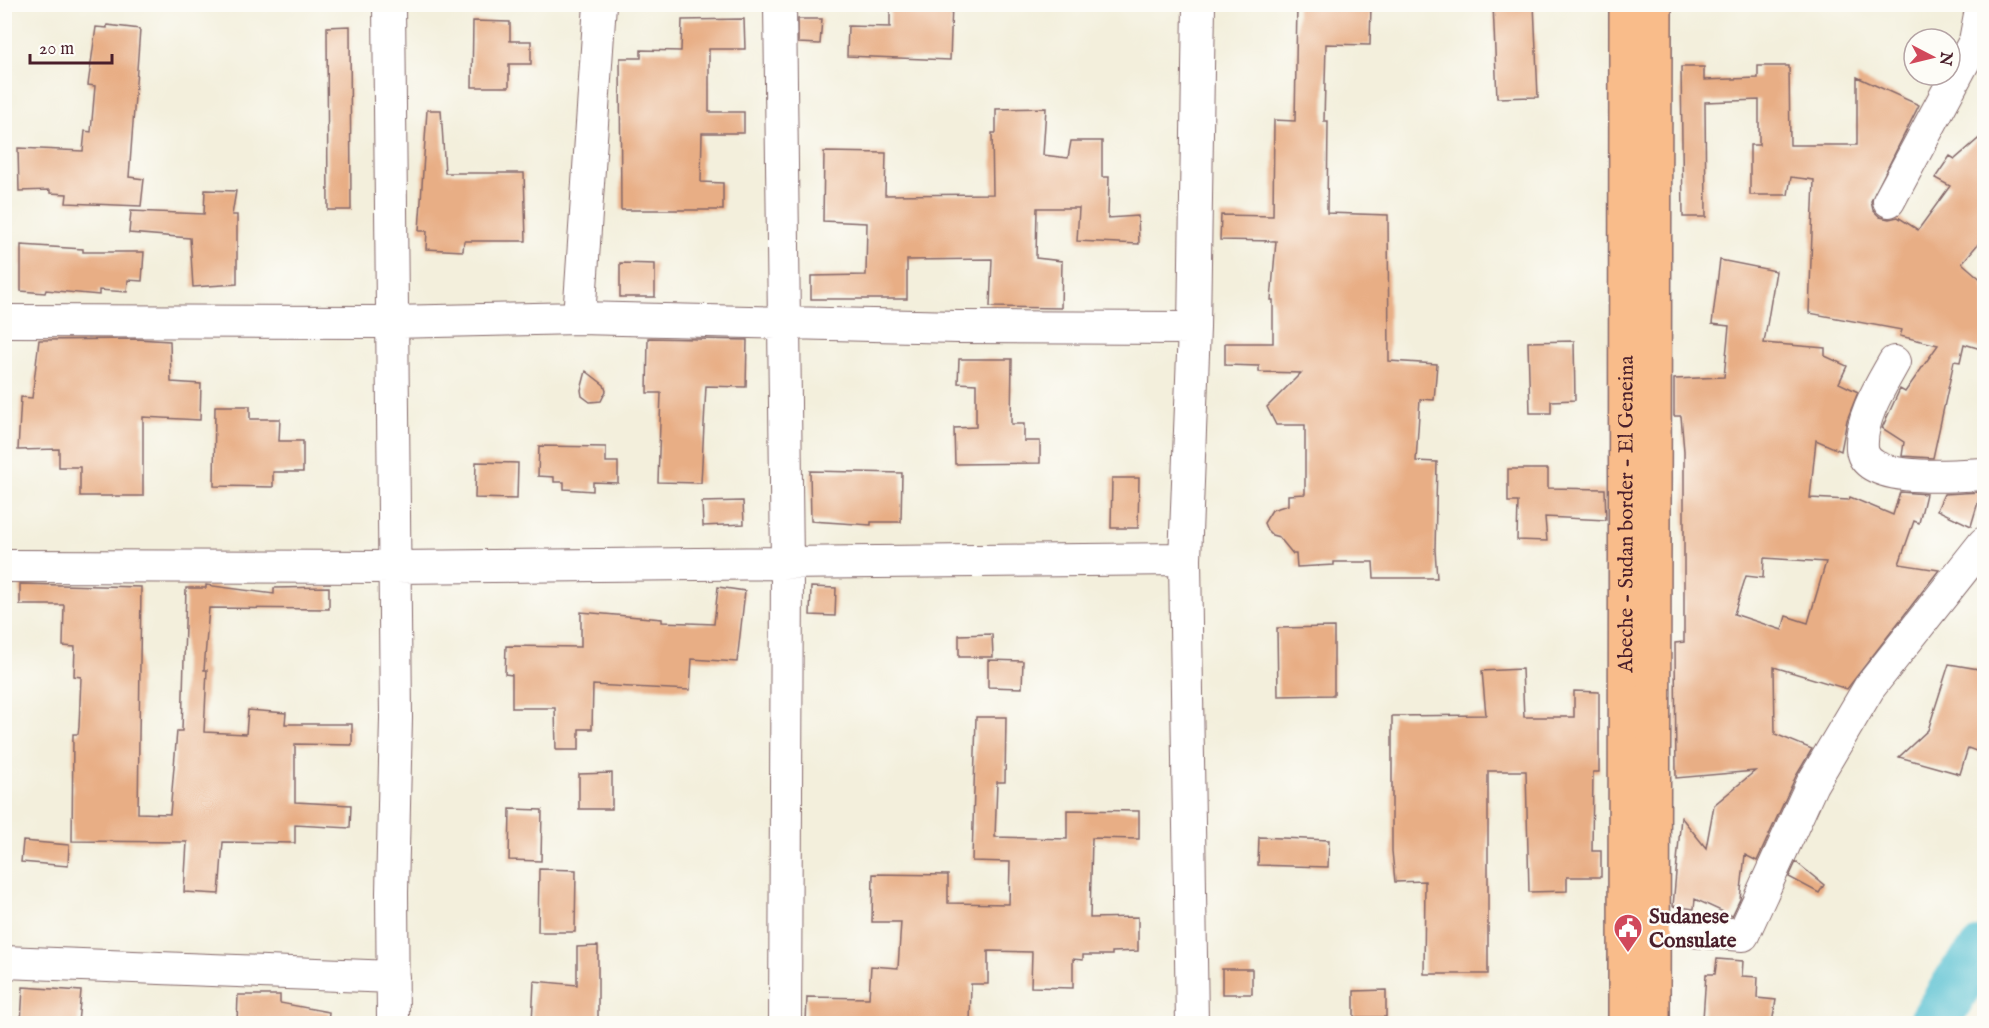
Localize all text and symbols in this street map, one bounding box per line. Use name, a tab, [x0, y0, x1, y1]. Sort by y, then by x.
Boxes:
scale bar	[30, 27, 112, 65]
north arrow	[1902, 27, 1962, 87]
text: 20 m	[39, 38, 74, 61]
text: N	[1934, 50, 1956, 67]
street label: Abeche - Sudan border - El Geneina	[1613, 354, 1641, 674]
place label: Sudanese Consulate	[1649, 904, 1737, 955]
public building icon: Sudanese Consulate	[1612, 912, 1644, 954]

